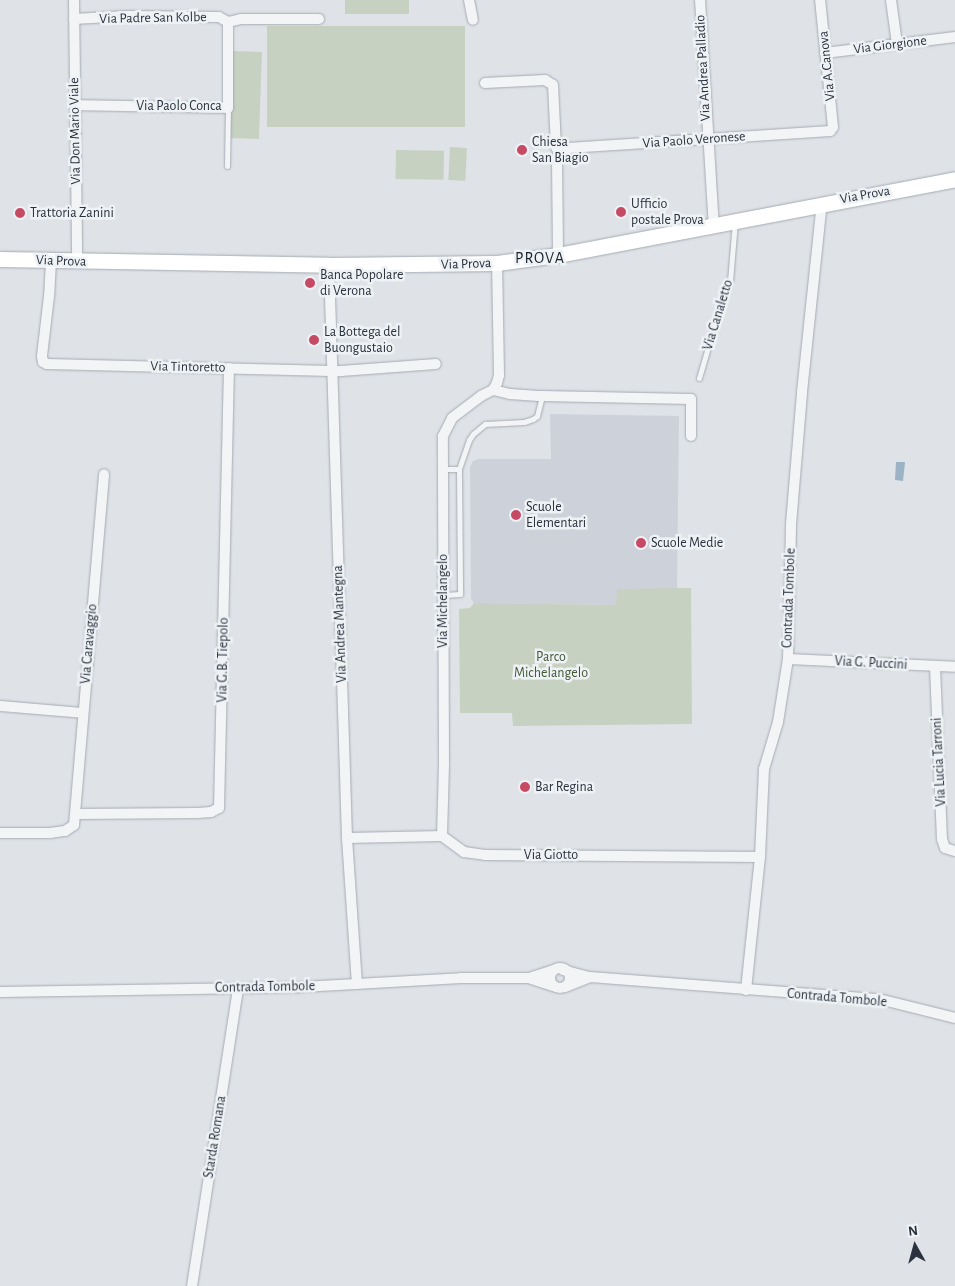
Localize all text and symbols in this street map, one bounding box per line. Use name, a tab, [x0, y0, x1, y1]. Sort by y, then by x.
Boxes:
street label: Via Padre San Kolbe	[99, 9, 207, 27]
street label: Via Andrea Palladio	[692, 14, 714, 122]
street label: Via A.Canova	[815, 30, 839, 102]
street label: Via Giorgione	[852, 32, 928, 58]
street label: Via Don Mario Viale	[66, 77, 84, 185]
street label: Via Paolo Conca	[136, 98, 222, 114]
street label: Via Paolo Veronese	[642, 128, 746, 152]
place label: Chiesa San Biagio	[532, 134, 589, 166]
marker: Chiesa San Biagio	[516, 144, 528, 156]
street label: Via Prova	[839, 182, 891, 208]
place label: Ufficio postale Prova	[631, 196, 704, 228]
place label: Trattoria Zanini	[30, 205, 114, 221]
marker: Ufficio postale Prova	[615, 206, 627, 218]
marker: Trattoria Zanini	[14, 207, 26, 219]
district label: PROVA	[514, 248, 566, 268]
street label: Via Prova	[35, 252, 87, 270]
street label: Via Prova	[440, 255, 492, 273]
place label: Banca Popolare di Verona	[320, 267, 403, 300]
marker: Banca Popolare di Verona	[304, 277, 316, 289]
street label: Via Canaletto	[699, 278, 737, 352]
place label: La Bottega del Buongustaio	[324, 324, 400, 357]
marker: La Bottega del Buongustaio	[308, 334, 320, 346]
street label: Via Tintoretto	[150, 358, 226, 376]
place label: Scuole Elementari	[526, 499, 586, 532]
marker: Scuole Elementari	[510, 509, 522, 521]
place label: Scuole Medie	[651, 535, 723, 551]
marker: Scuole Medie	[635, 537, 647, 549]
street label: Contrada Tombole	[779, 548, 799, 648]
street label: Via Michelangelo	[435, 554, 451, 648]
street label: Via Andrea Mantegna	[330, 565, 350, 683]
street label: Via Caravaggio	[77, 603, 101, 685]
street label: Via G.B. Tiepolo	[214, 617, 232, 703]
park label: Parco Michelangelo	[514, 649, 588, 682]
street label: Via G. Puccini	[834, 653, 908, 673]
street label: Via Lucia Tarroni	[928, 717, 950, 807]
place label: Bar Regina	[535, 779, 593, 795]
marker: Bar Regina	[519, 781, 531, 793]
street label: Via Giotto	[524, 847, 578, 863]
street label: Contrada Tombole	[215, 978, 315, 996]
street label: Contrada Tombole	[786, 985, 888, 1011]
street label: Starda Romana	[200, 1095, 230, 1179]
north arrow	[890, 1221, 940, 1271]
text: N	[907, 1224, 919, 1239]

